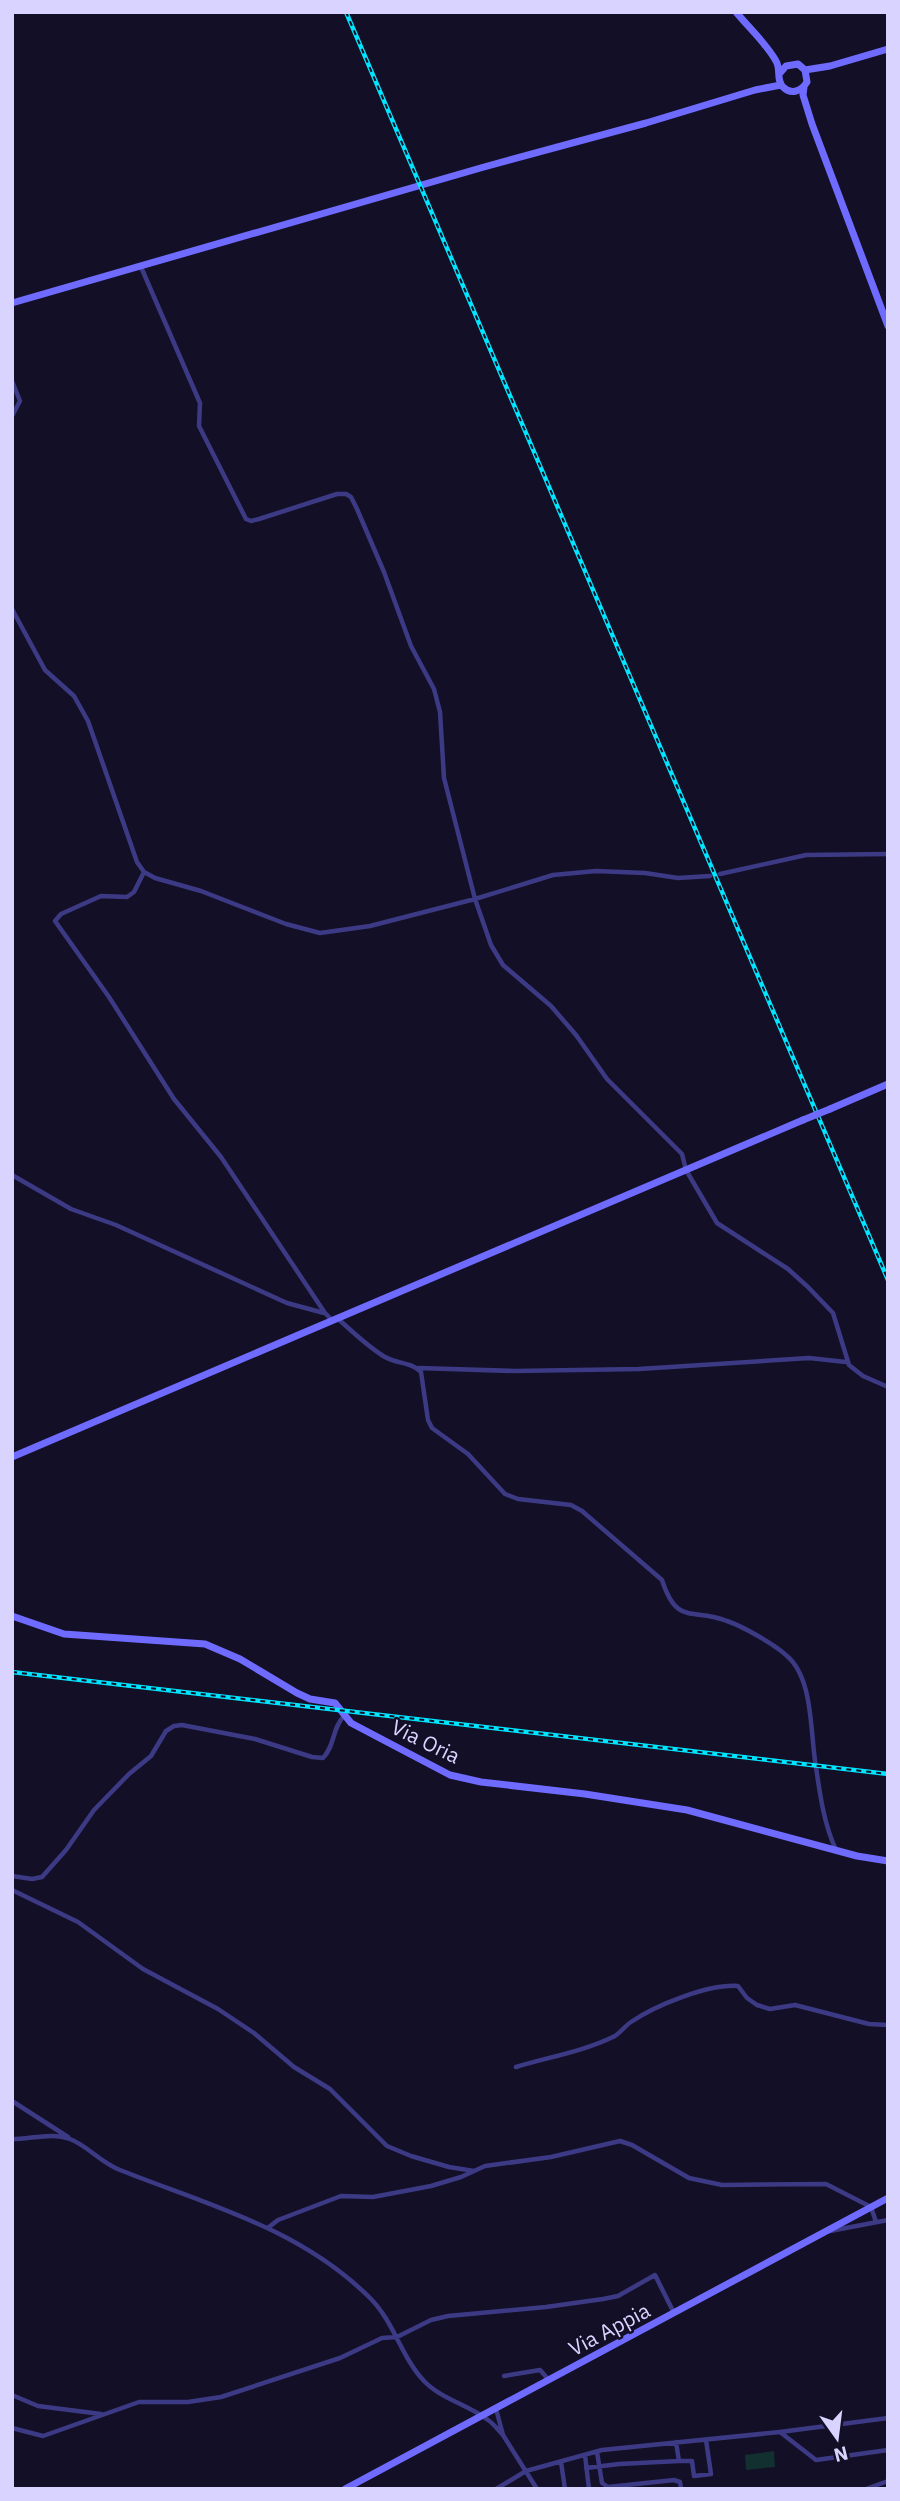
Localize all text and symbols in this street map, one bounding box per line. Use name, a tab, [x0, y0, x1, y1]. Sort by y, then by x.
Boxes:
street label: Via Oria	[387, 1712, 465, 1770]
street label: Via Appia	[563, 2296, 655, 2362]
north arrow	[802, 2403, 872, 2473]
text: N	[832, 2441, 851, 2468]

